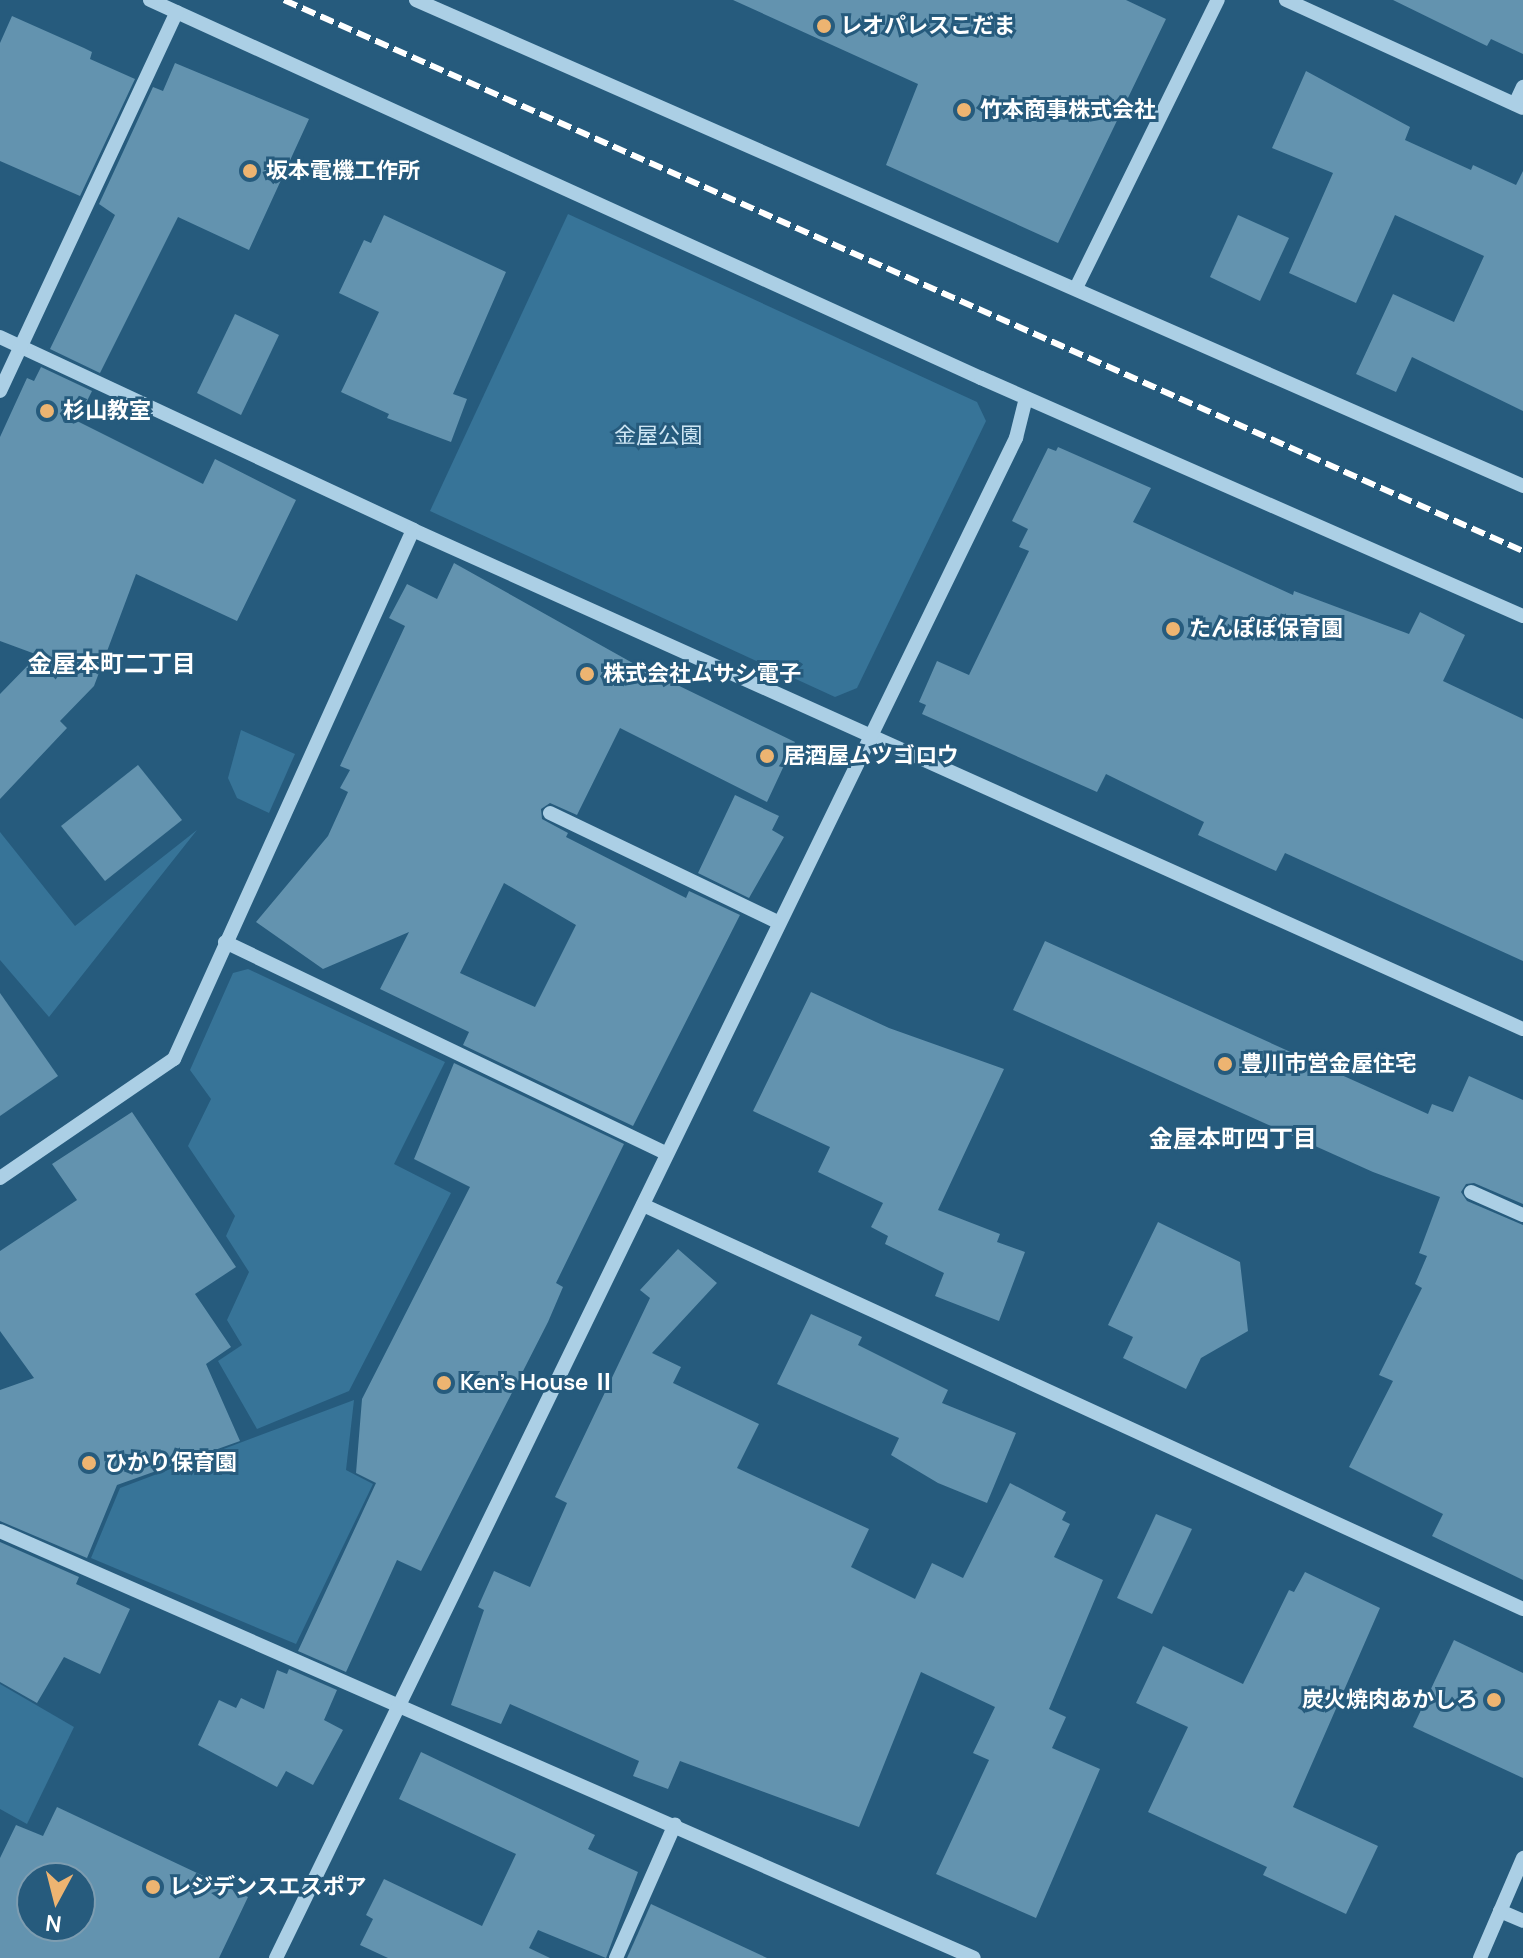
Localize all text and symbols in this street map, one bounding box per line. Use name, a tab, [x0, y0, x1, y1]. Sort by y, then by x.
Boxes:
place label: レオパレスこだま	[840, 13, 1016, 39]
marker: レオパレスこだま	[815, 17, 833, 35]
place label: 竹本商事株式会社	[980, 97, 1156, 123]
marker: 竹本商事株式会社	[955, 101, 973, 119]
place label: 坂本電機工作所	[266, 158, 420, 184]
marker: 坂本電機工作所	[241, 162, 259, 180]
place label: 杉山教室	[63, 398, 151, 424]
marker: 杉山教室	[38, 402, 56, 420]
park label: 金屋公園	[614, 423, 702, 449]
place label: たんぽぽ保育園	[1189, 616, 1343, 642]
marker: たんぽぽ保育園	[1164, 620, 1182, 638]
district label: 金屋本町二丁目	[28, 649, 196, 677]
place label: 株式会社ムサシ電子	[603, 661, 801, 687]
marker: 株式会社ムサシ電子	[578, 665, 596, 683]
place label: 居酒屋ムツゴロウ	[783, 743, 959, 769]
marker: 居酒屋ムツゴロウ	[758, 747, 776, 765]
place label: 豊川市営金屋住宅	[1241, 1051, 1417, 1077]
marker: 豊川市営金屋住宅	[1216, 1055, 1234, 1073]
district label: 金屋本町四丁目	[1149, 1124, 1317, 1152]
place label: Ken's House Ⅱ	[460, 1370, 614, 1396]
marker: Ken's House Ⅱ	[435, 1374, 453, 1392]
place label: ひかり保育園	[105, 1450, 237, 1476]
marker: ひかり保育園	[80, 1454, 98, 1472]
place label: 炭火焼肉あかしろ	[1302, 1687, 1478, 1713]
marker: 炭火焼肉あかしろ	[1485, 1691, 1503, 1709]
north arrow	[16, 1862, 96, 1942]
place label: レジデンスエスポア	[169, 1874, 367, 1900]
marker: レジデンスエスポア	[144, 1878, 162, 1896]
text: N	[44, 1908, 63, 1940]

